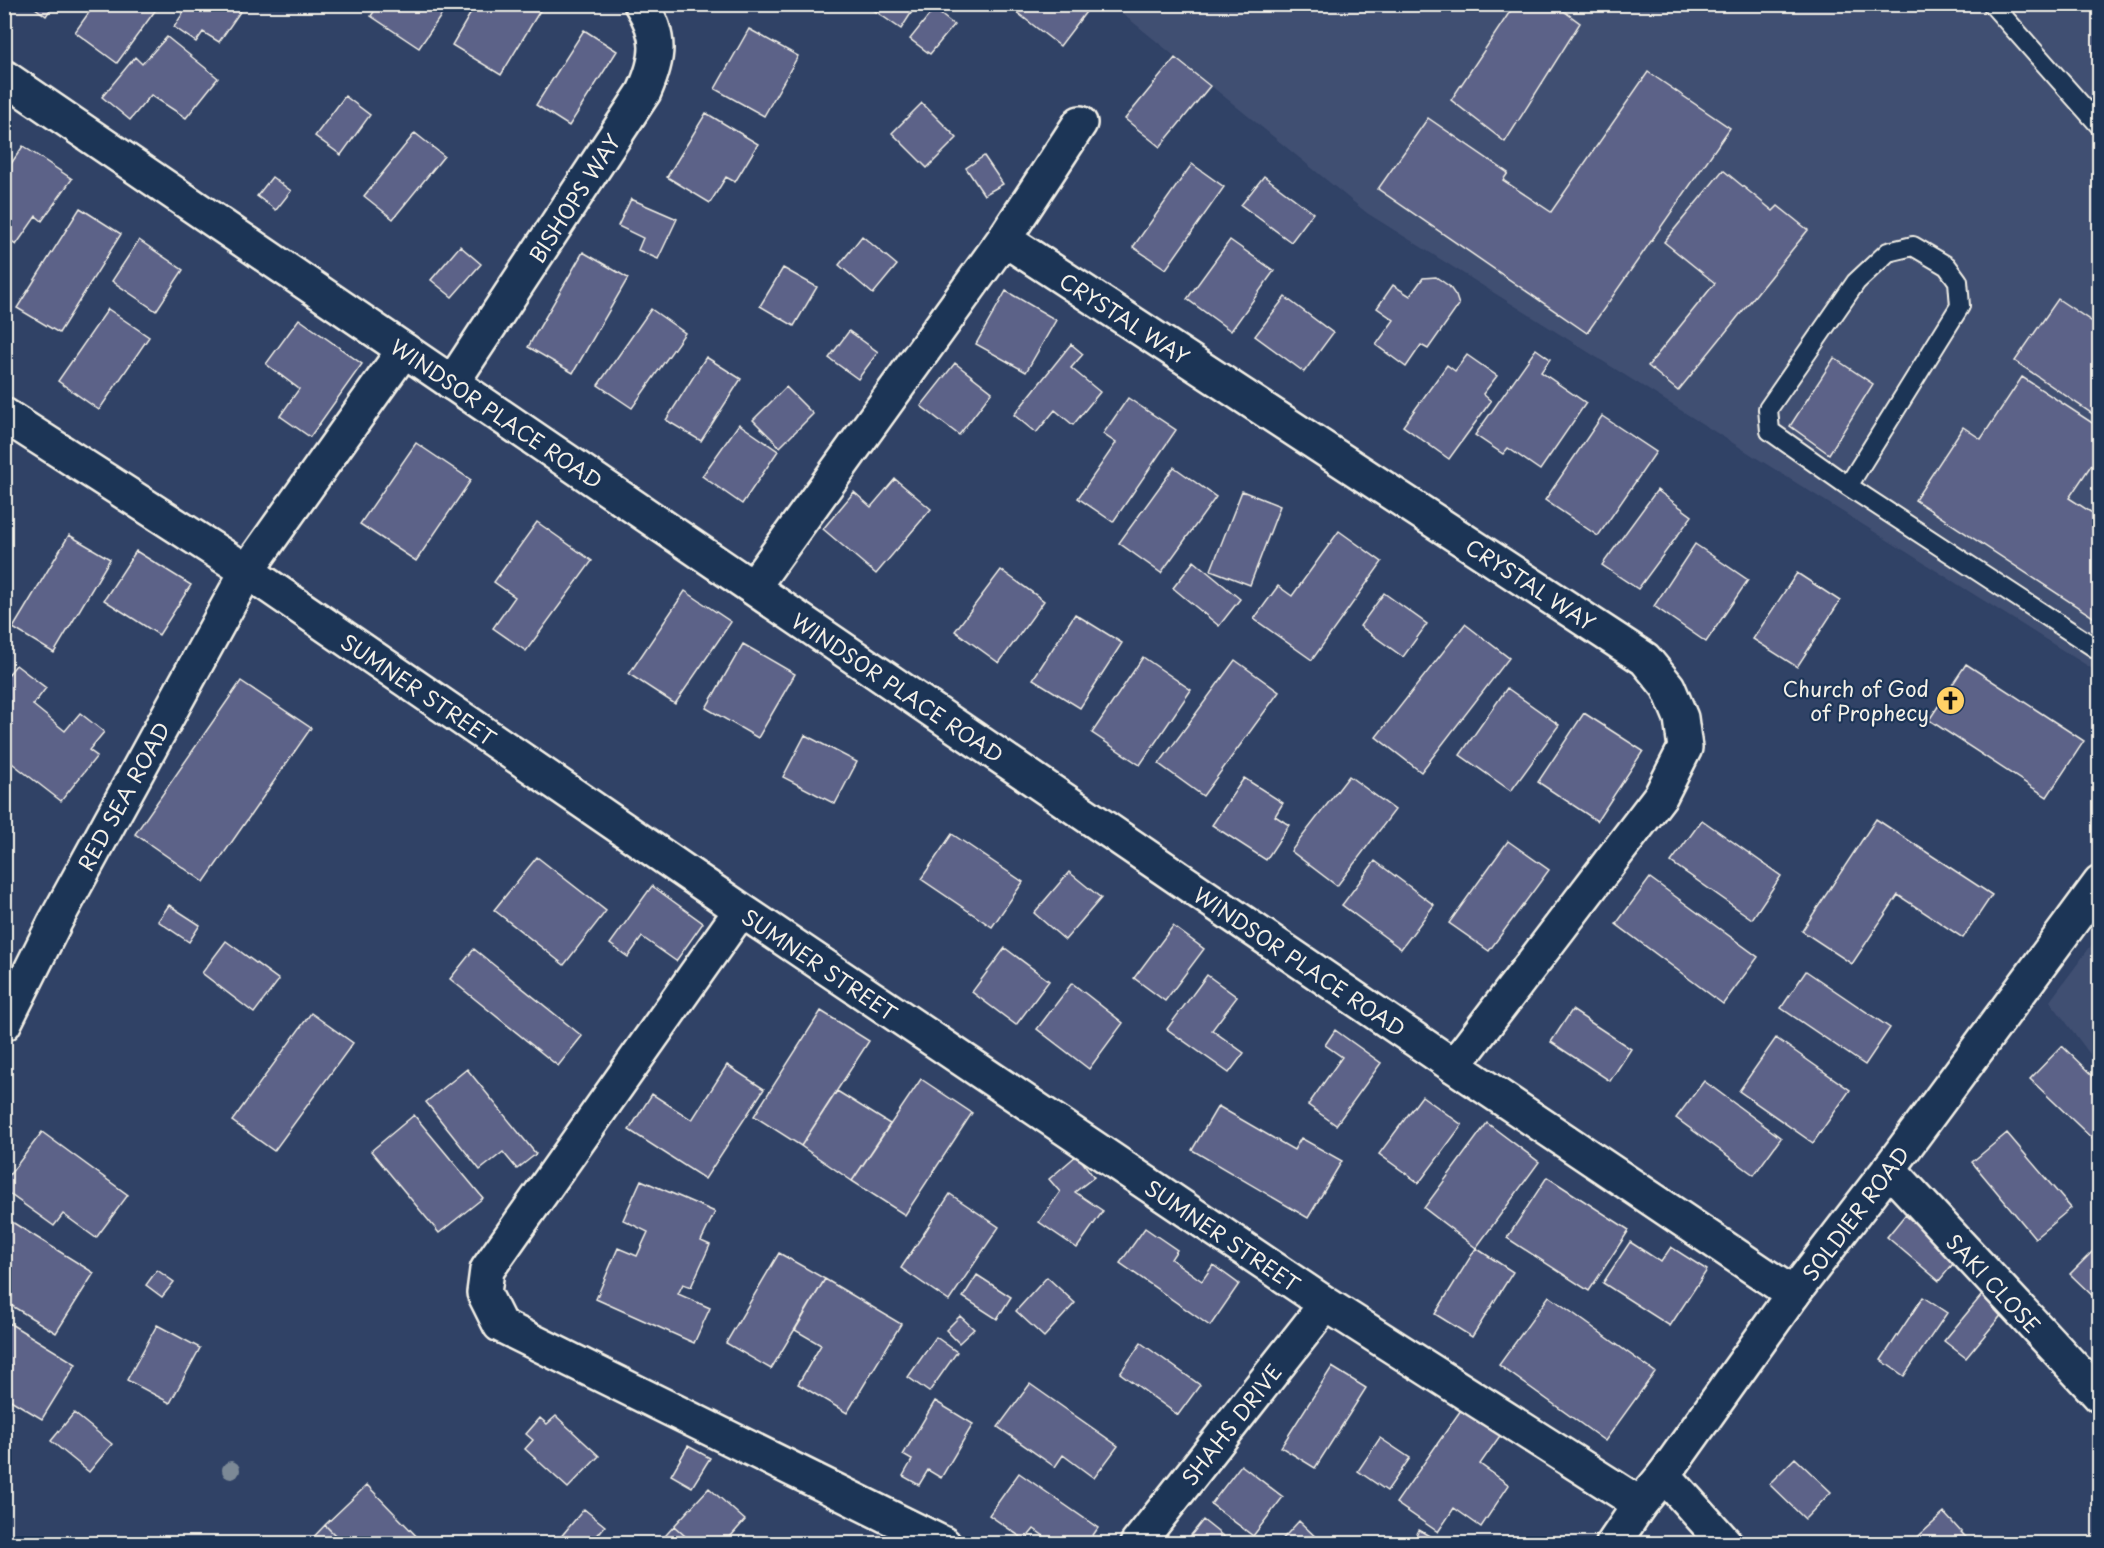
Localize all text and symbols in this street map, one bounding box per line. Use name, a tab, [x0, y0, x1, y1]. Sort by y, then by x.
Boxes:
street label: BISHOPS WAY	[520, 127, 628, 269]
street label: CRYSTAL WAY	[1054, 264, 1197, 372]
street label: WINDSOR PLACE ROAD	[385, 330, 609, 496]
street label: CRYSTAL WAY	[1460, 530, 1603, 638]
street label: WINDSOR PLACE ROAD	[786, 604, 1010, 770]
street label: SUMNER STREET	[335, 625, 504, 753]
place label: Church of God of Prophecy	[1783, 672, 1929, 728]
church icon: Church of God of Prophecy	[1934, 684, 1966, 716]
street label: RED SEA ROAD	[69, 716, 177, 876]
street label: WINDSOR PLACE ROAD	[1188, 878, 1412, 1044]
street label: SUMNER STREET	[736, 900, 905, 1028]
street label: SOLDIER ROAD	[1794, 1139, 1916, 1287]
street label: SUMNER STREET	[1139, 1171, 1308, 1299]
street label: SAKI CLOSE	[1939, 1226, 2049, 1340]
street label: SHAHS DRIVE	[1173, 1356, 1289, 1492]

